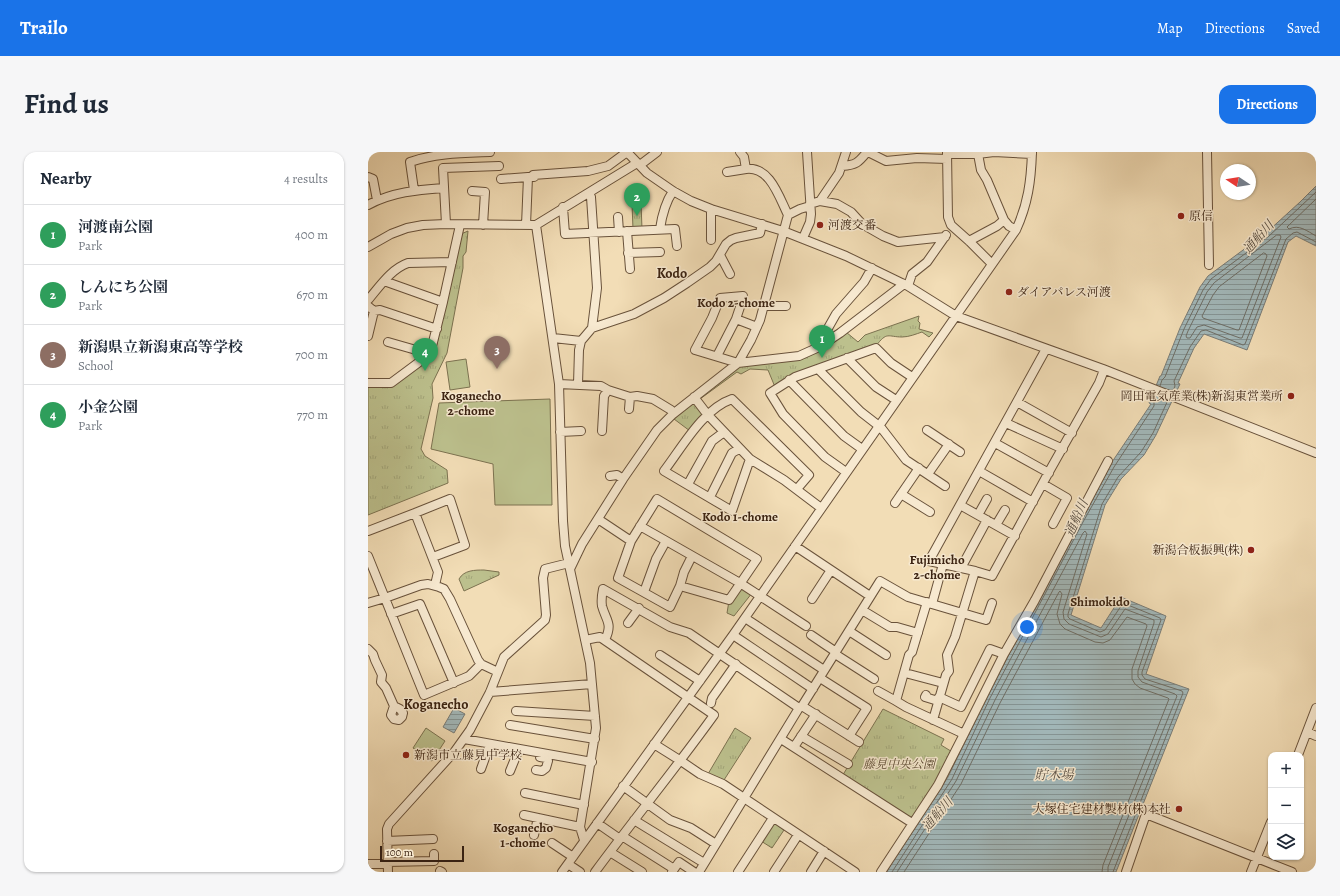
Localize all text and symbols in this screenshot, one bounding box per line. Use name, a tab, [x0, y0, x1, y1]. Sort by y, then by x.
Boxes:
text: Trailo	[20, 15, 68, 41]
text: Map	[1157, 19, 1183, 38]
text: Directions	[1205, 19, 1265, 38]
text: Saved	[1287, 19, 1320, 38]
text: Find us	[24, 85, 109, 123]
button: Directions	[1219, 85, 1316, 124]
north arrow	[1220, 164, 1256, 200]
text: Nearby	[40, 167, 91, 190]
text: 4 results	[284, 170, 328, 187]
pin: 2	[624, 183, 650, 216]
place label: 原信	[1189, 208, 1213, 224]
marker: 原信	[1176, 211, 1186, 221]
water label: 通船川	[1239, 215, 1279, 257]
text: 河渡南公園	[78, 217, 153, 237]
place label: 河渡交番	[828, 217, 876, 233]
marker: 河渡交番	[815, 220, 825, 230]
text: 1	[51, 226, 55, 243]
text: 400 m	[295, 226, 328, 243]
text: Park	[78, 237, 102, 254]
district label: Kodo	[657, 264, 687, 283]
text: しんにち公園	[78, 277, 168, 297]
place label: ダイアパレス河渡	[1017, 284, 1111, 300]
text: 2	[50, 286, 56, 303]
text: 670 m	[296, 286, 328, 303]
marker: ダイアパレス河渡	[1004, 287, 1014, 297]
district label: Kodo 2-chome	[697, 294, 775, 311]
text: Park	[78, 297, 102, 314]
pin: 1	[809, 325, 835, 358]
pin: 3	[484, 336, 510, 369]
text: 新潟県立新潟東高等学校	[78, 337, 243, 357]
pin: 4	[412, 338, 438, 371]
text: 3	[50, 346, 56, 363]
text: 700 m	[295, 346, 328, 363]
text: School	[78, 357, 113, 374]
district label: Koganecho 2-chome	[441, 387, 501, 419]
place label: 岡田電気産業(株)新潟東営業所	[1120, 388, 1283, 404]
marker: 岡田電気産業(株)新潟東営業所	[1286, 391, 1296, 401]
text: 小金公園	[78, 397, 138, 417]
text: 4	[50, 406, 56, 423]
text: 770 m	[297, 406, 328, 423]
text: Park	[78, 417, 102, 434]
water label: 通船川	[1060, 495, 1093, 539]
district label: Kodo 1-chome	[702, 508, 778, 525]
place label: 新潟合板振興(株)	[1152, 542, 1243, 558]
marker: 新潟合板振興(株)	[1246, 545, 1256, 555]
district label: Fujimicho 2-chome	[909, 551, 965, 583]
district label: Shimokido	[1070, 593, 1130, 610]
your location	[1017, 617, 1037, 637]
district label: Koganecho	[404, 695, 468, 714]
place label: 新潟市立藤見中学校	[414, 747, 522, 763]
marker: 新潟市立藤見中学校	[401, 750, 411, 760]
map controls	[1268, 752, 1304, 860]
button: +	[1268, 752, 1304, 788]
park label: 藤見中央公園	[863, 756, 937, 772]
water label: 貯木場	[1034, 766, 1074, 783]
button: −	[1268, 788, 1304, 824]
water label: 通船川	[918, 792, 958, 834]
place label: 大塚住宅建材製材(株)本社	[1032, 801, 1171, 817]
marker: 大塚住宅建材製材(株)本社	[1174, 804, 1184, 814]
district label: Koganecho 1-chome	[493, 819, 553, 851]
button: layers	[1268, 824, 1304, 860]
scale bar	[380, 844, 464, 863]
text: 100 m	[386, 845, 413, 860]

